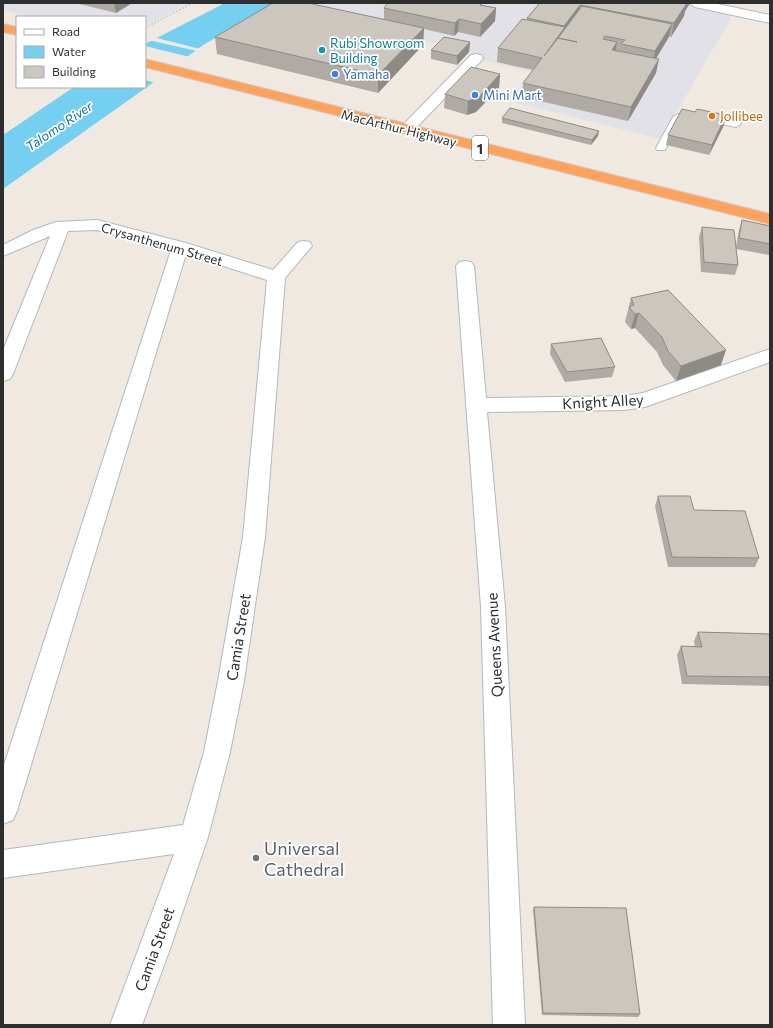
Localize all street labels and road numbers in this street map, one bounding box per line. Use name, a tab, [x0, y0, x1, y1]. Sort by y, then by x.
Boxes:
street label: MacArthur Highway	[340, 106, 459, 150]
road number: 1	[472, 136, 488, 160]
street label: Crysanthenum Street	[99, 219, 225, 269]
street label: Knight Alley	[562, 390, 645, 412]
street label: Camia Street	[222, 592, 254, 682]
street label: Queens Avenue	[482, 592, 506, 698]
street label: Camia Street	[130, 904, 178, 994]

